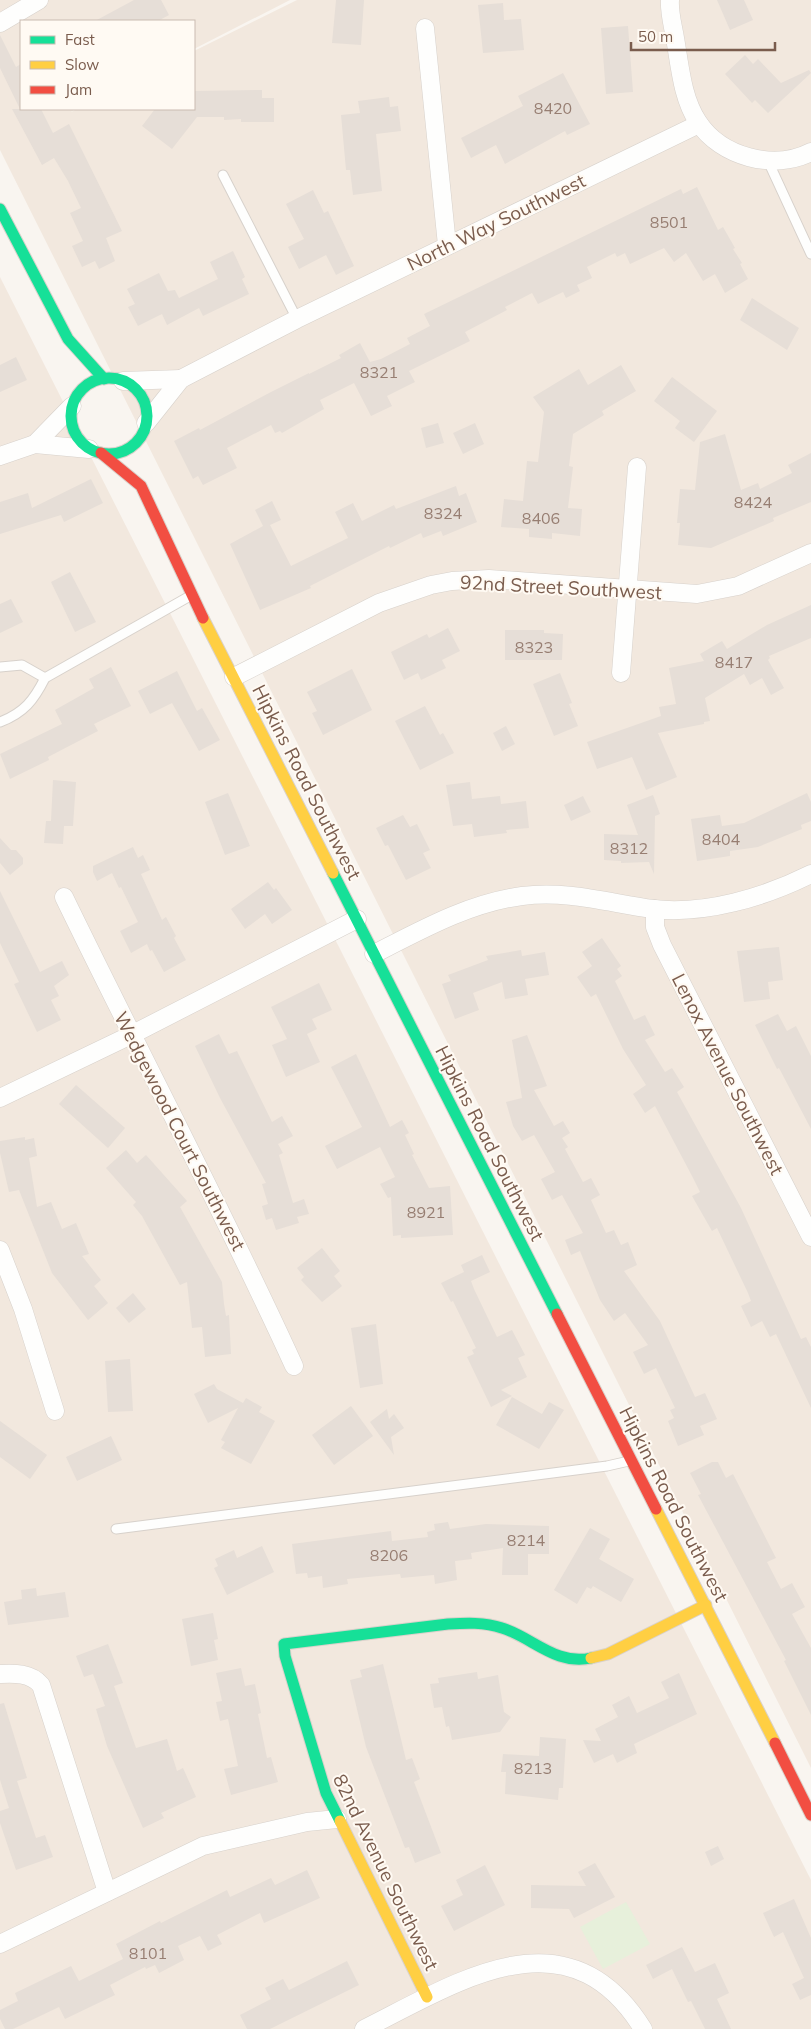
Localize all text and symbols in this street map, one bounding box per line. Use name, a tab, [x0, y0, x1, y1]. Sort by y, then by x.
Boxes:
legend	[20, 20, 195, 110]
scale bar	[631, 20, 775, 52]
text: 50 m	[638, 27, 673, 46]
text: Fast	[65, 30, 95, 49]
text: Slow	[65, 55, 99, 74]
text: Jam	[65, 80, 92, 99]
house number: 8420	[534, 98, 572, 118]
street label: North Way Southwest	[403, 168, 589, 276]
house number: 8501	[650, 212, 688, 232]
house number: 8321	[360, 362, 398, 382]
house number: 8424	[734, 492, 773, 512]
house number: 8324	[424, 503, 463, 523]
house number: 8406	[522, 508, 560, 528]
street label: 92nd Street Southwest	[460, 570, 663, 604]
house number: 8323	[515, 637, 553, 657]
house number: 8417	[715, 652, 753, 672]
street label: Hipkins Road Southwest	[247, 680, 367, 884]
house number: 8404	[702, 829, 741, 849]
house number: 8312	[610, 838, 648, 858]
street label: Lenox Avenue Southwest	[667, 969, 789, 1179]
street label: Wedgewood Court Southwest	[109, 1007, 251, 1255]
street label: Hipkins Road Southwest	[430, 1041, 550, 1245]
house number: 8921	[407, 1202, 445, 1222]
street label: Hipkins Road Southwest	[614, 1402, 734, 1606]
house number: 8214	[507, 1530, 546, 1550]
house number: 8206	[370, 1545, 408, 1565]
house number: 8213	[514, 1758, 552, 1778]
street label: 82nd Avenue Southwest	[328, 1770, 444, 1974]
house number: 8101	[129, 1943, 167, 1963]

